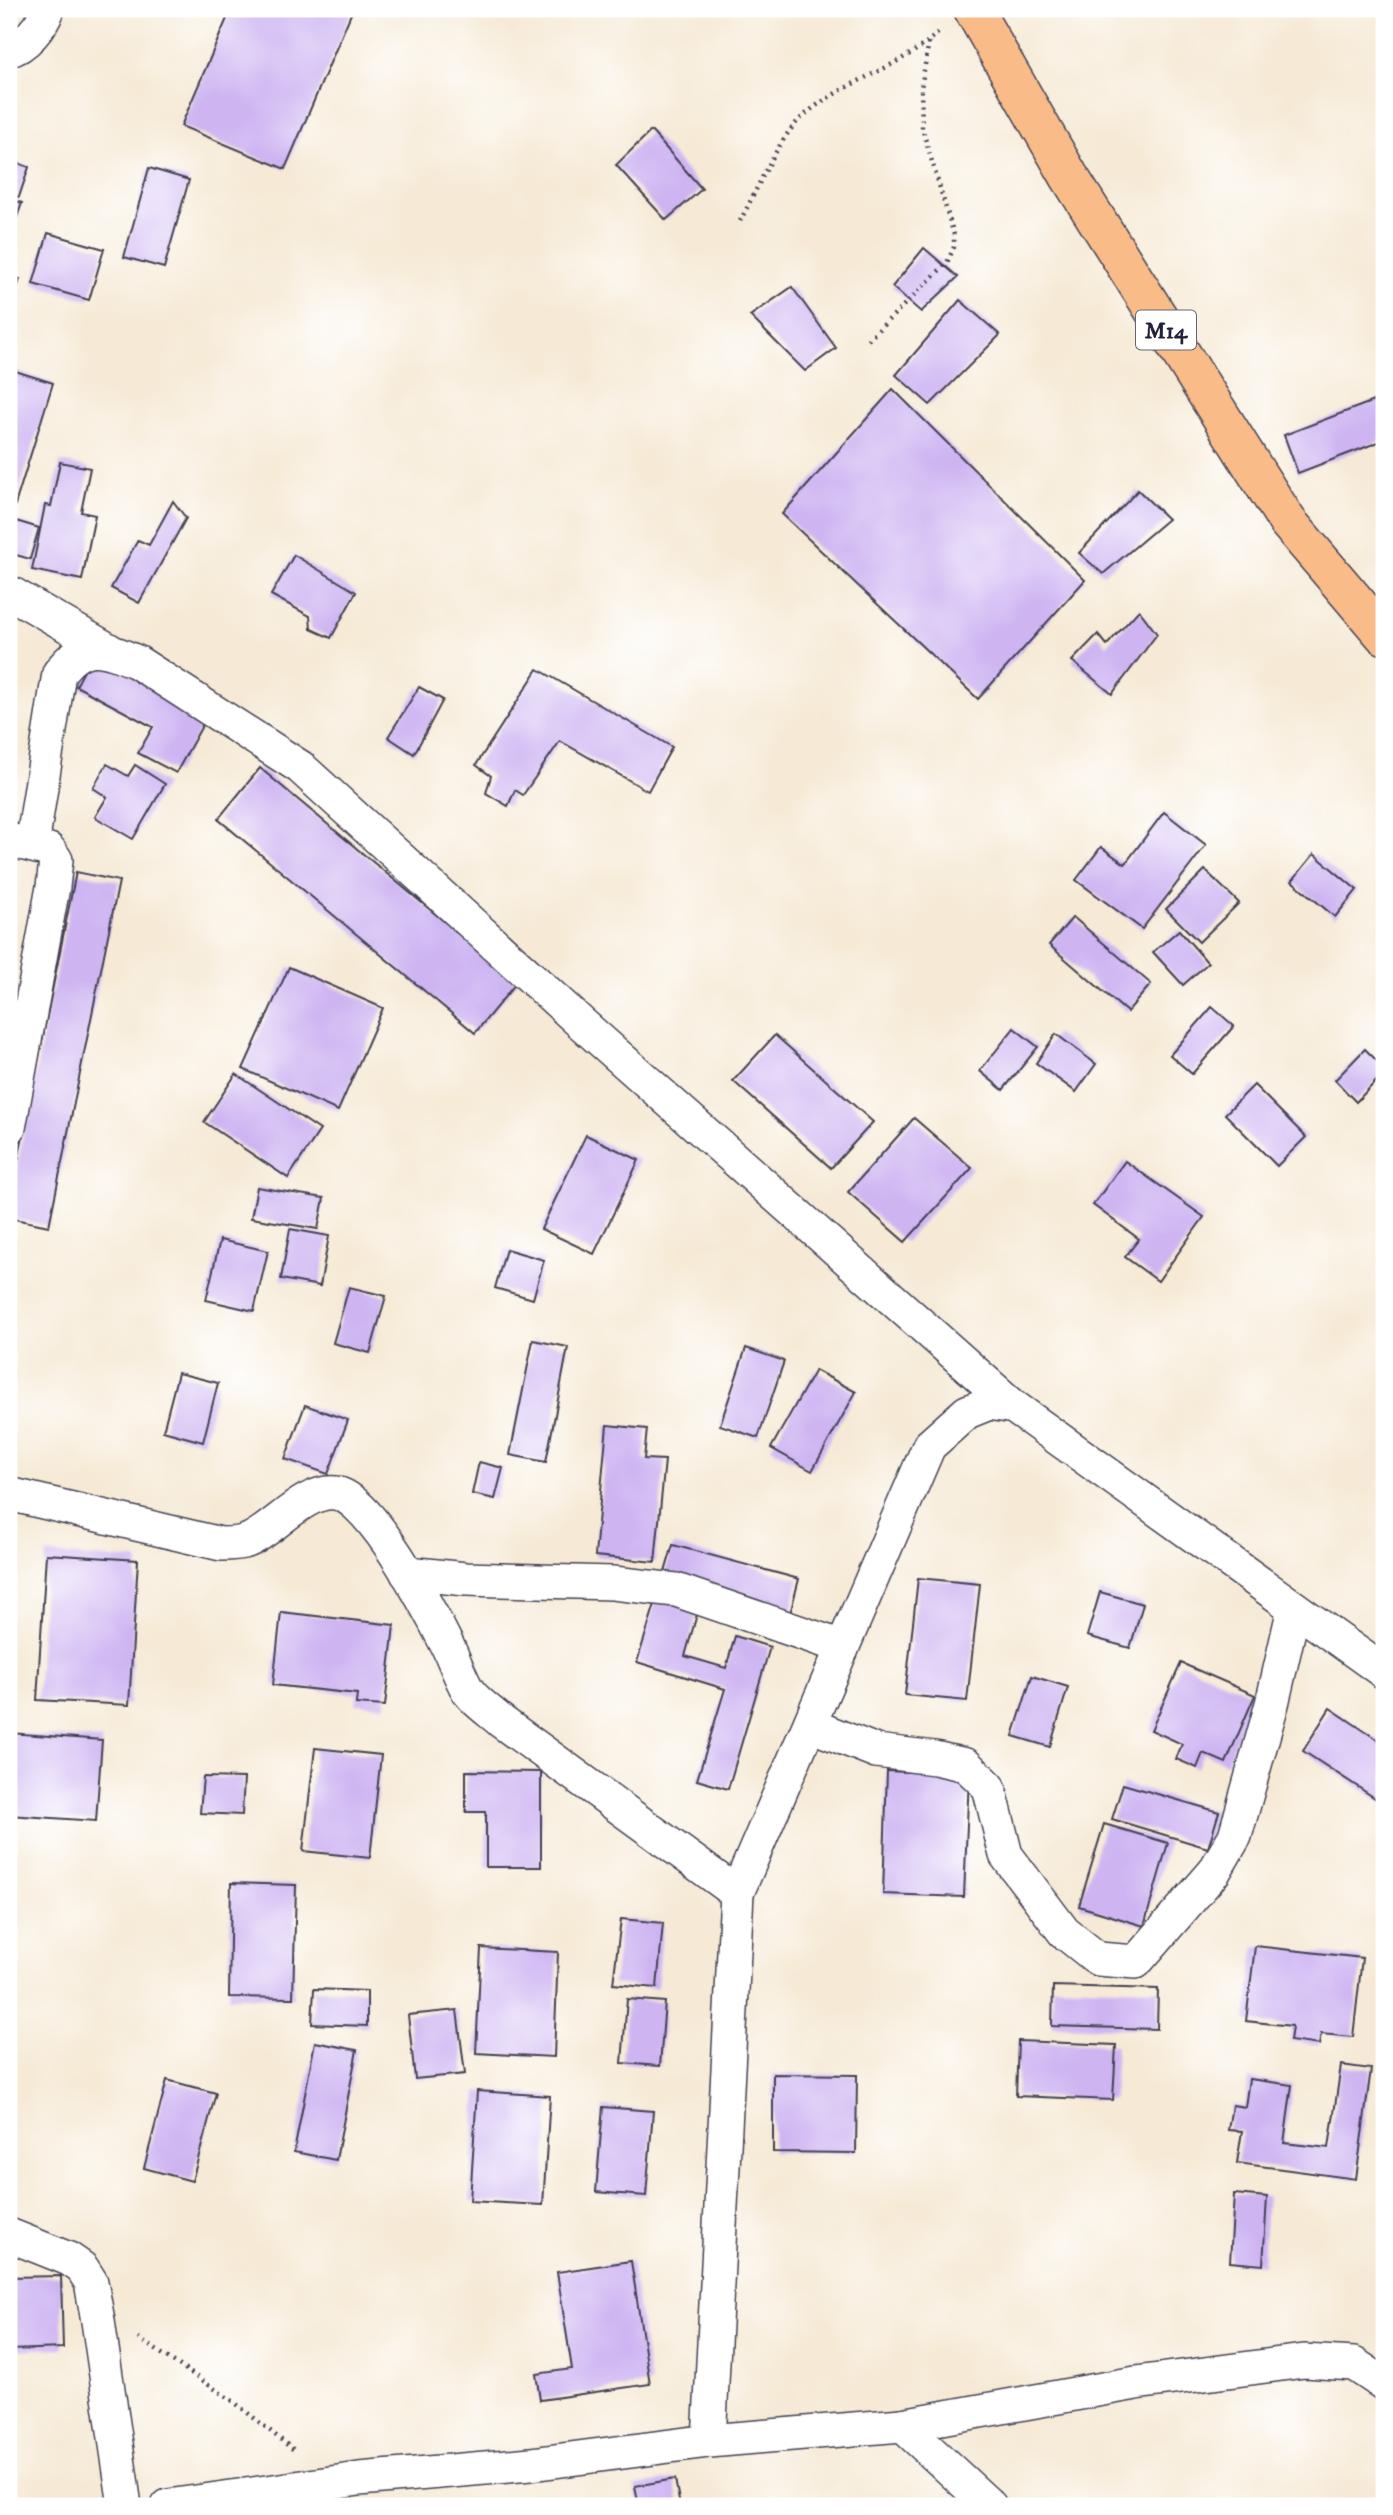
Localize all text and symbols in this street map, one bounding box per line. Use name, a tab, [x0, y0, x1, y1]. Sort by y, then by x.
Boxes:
road number: M14	[1136, 310, 1196, 350]

